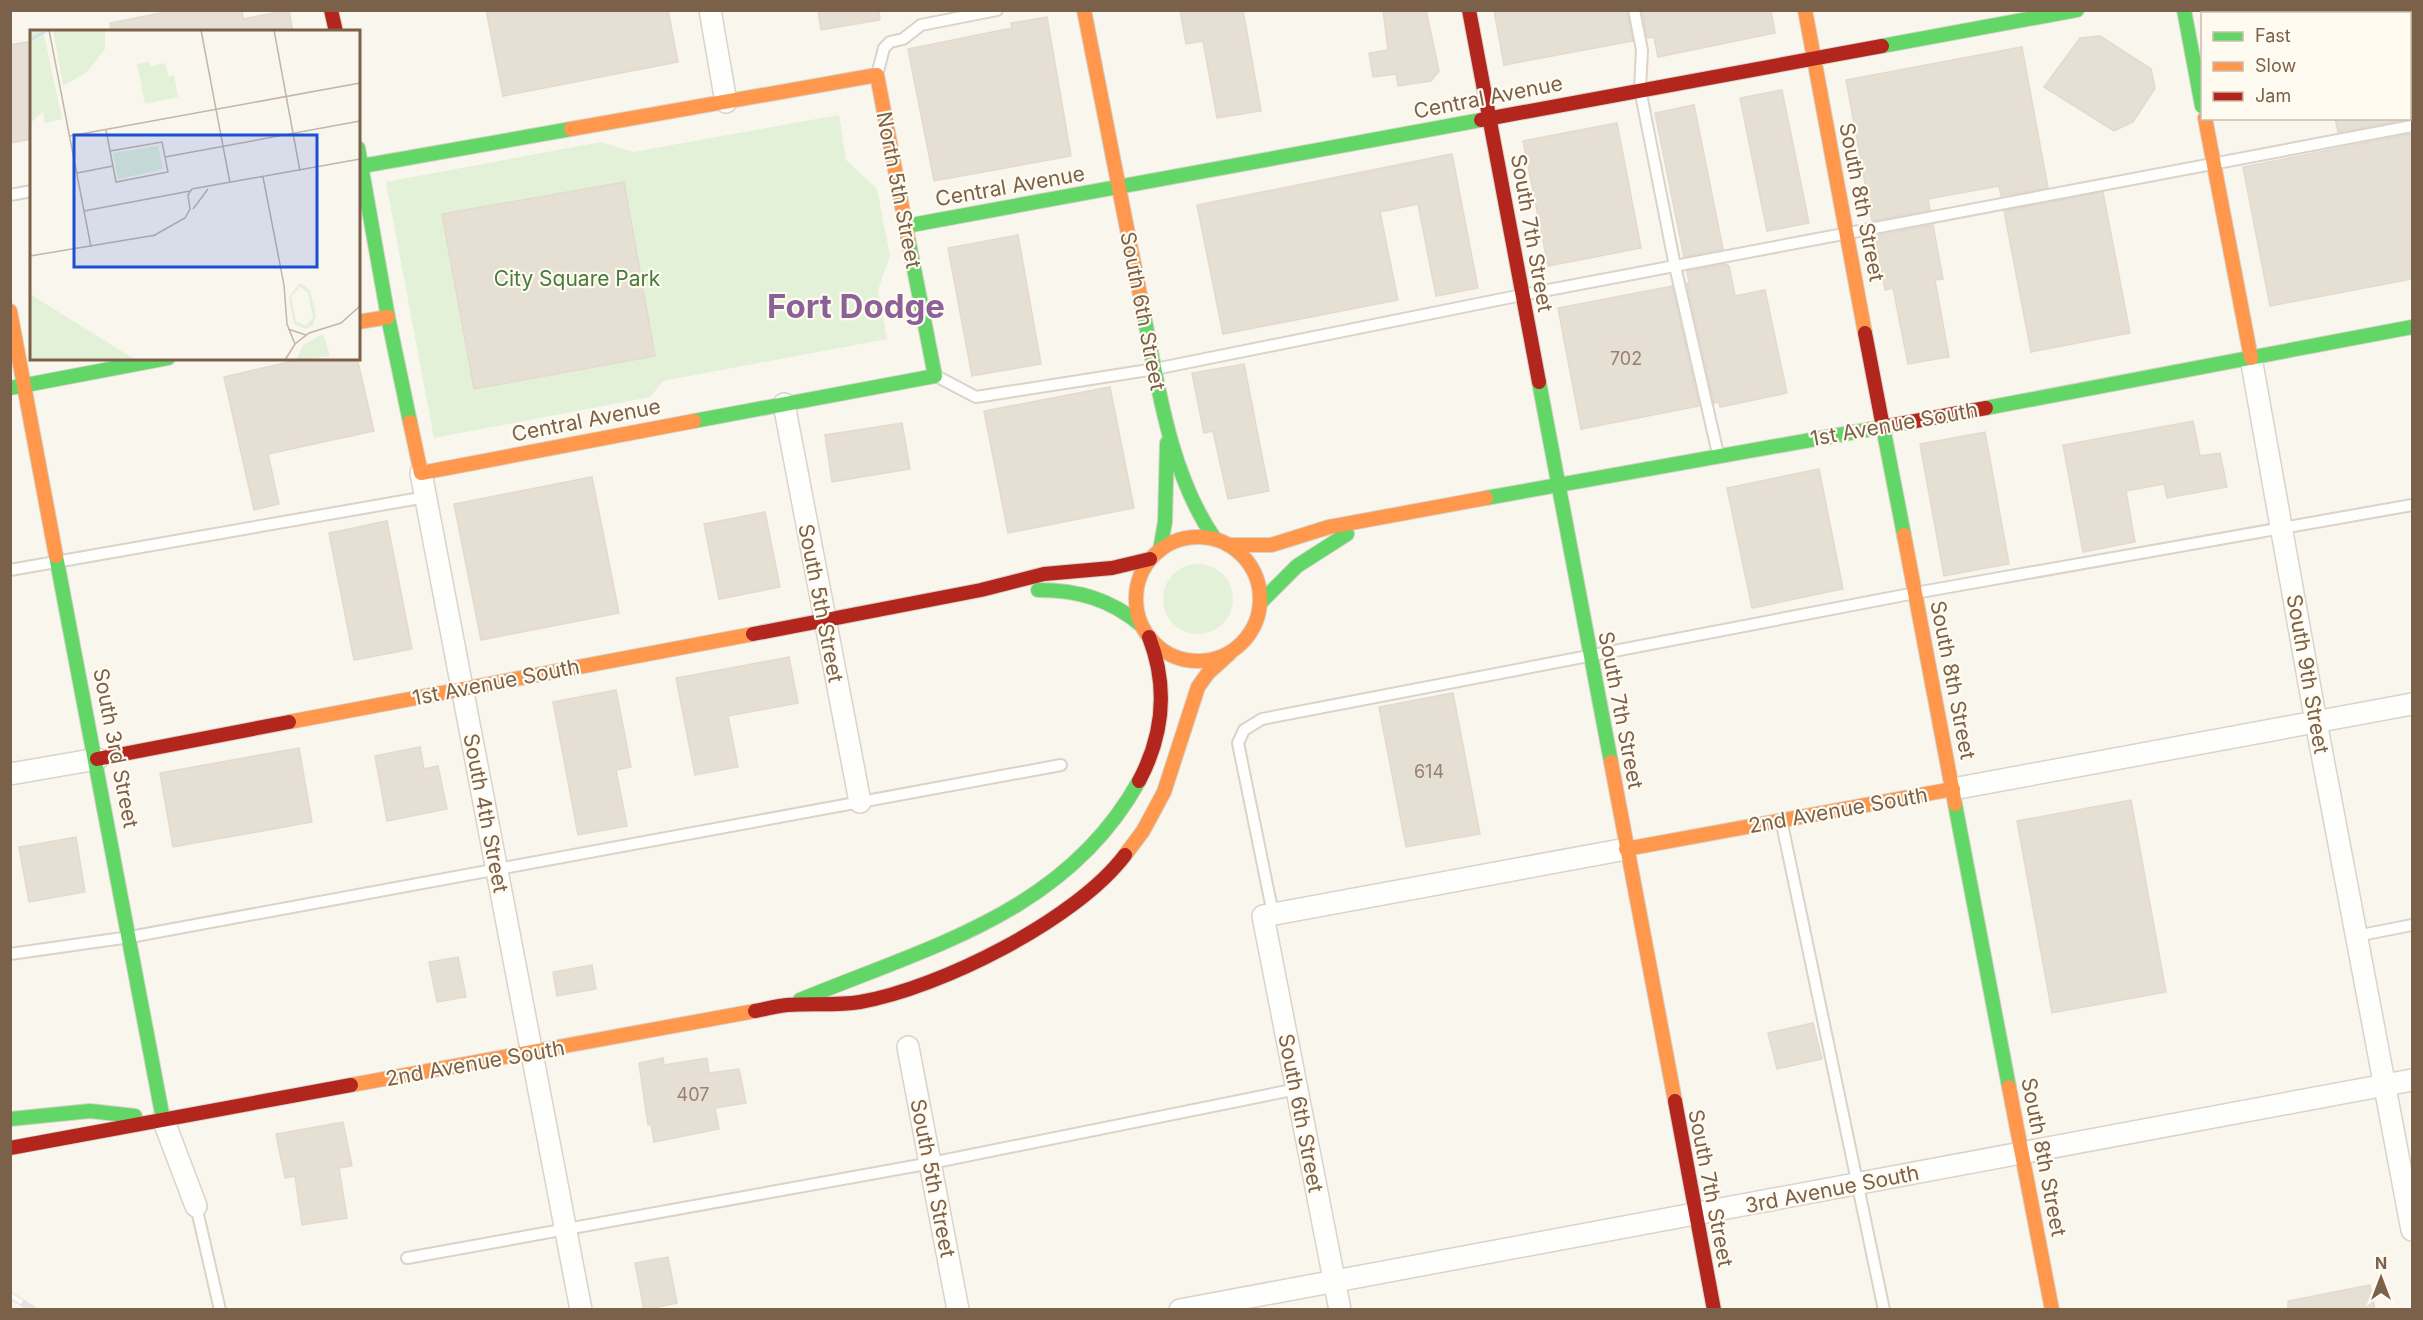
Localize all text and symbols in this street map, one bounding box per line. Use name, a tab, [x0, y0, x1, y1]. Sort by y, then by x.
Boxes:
legend	[2201, 12, 2411, 120]
text: Fast	[2255, 25, 2291, 46]
inset map	[30, 30, 360, 360]
text: Slow	[2255, 55, 2296, 76]
street label: Central Avenue	[1411, 70, 1565, 124]
text: Jam	[2255, 85, 2291, 106]
street label: North 5th Street	[872, 110, 926, 271]
street label: South 8th Street	[1834, 121, 1890, 284]
street label: South 7th Street	[1506, 152, 1558, 314]
street label: Central Avenue	[933, 161, 1087, 211]
street label: South 6th Street	[1115, 230, 1171, 393]
park label: City Square Park	[494, 266, 661, 291]
district label: Fort Dodge	[767, 286, 945, 326]
house number: 702	[1610, 348, 1642, 369]
street label: Central Avenue	[509, 393, 663, 447]
street label: 1st Avenue South	[1808, 397, 1980, 451]
street label: South 5th Street	[793, 522, 849, 684]
street label: South 9th Street	[2282, 592, 2334, 756]
street label: South 8th Street	[1925, 599, 1981, 762]
street label: South 7th Street	[1593, 629, 1649, 791]
street label: 1st Avenue South	[410, 654, 582, 710]
street label: South 3rd Street	[88, 666, 144, 830]
street label: South 4th Street	[458, 731, 514, 895]
house number: 614	[1414, 761, 1444, 782]
street label: 2nd Avenue South	[1746, 782, 1930, 838]
street label: South 6th Street	[1273, 1032, 1329, 1195]
street label: 2nd Avenue South	[383, 1035, 567, 1091]
street label: South 8th Street	[2016, 1076, 2072, 1239]
house number: 407	[677, 1084, 709, 1105]
street label: South 5th Street	[905, 1097, 961, 1259]
street label: South 7th Street	[1683, 1107, 1739, 1269]
street label: 3rd Avenue South	[1743, 1160, 1921, 1218]
north arrow	[2351, 1248, 2411, 1308]
text: N	[2375, 1253, 2387, 1273]

